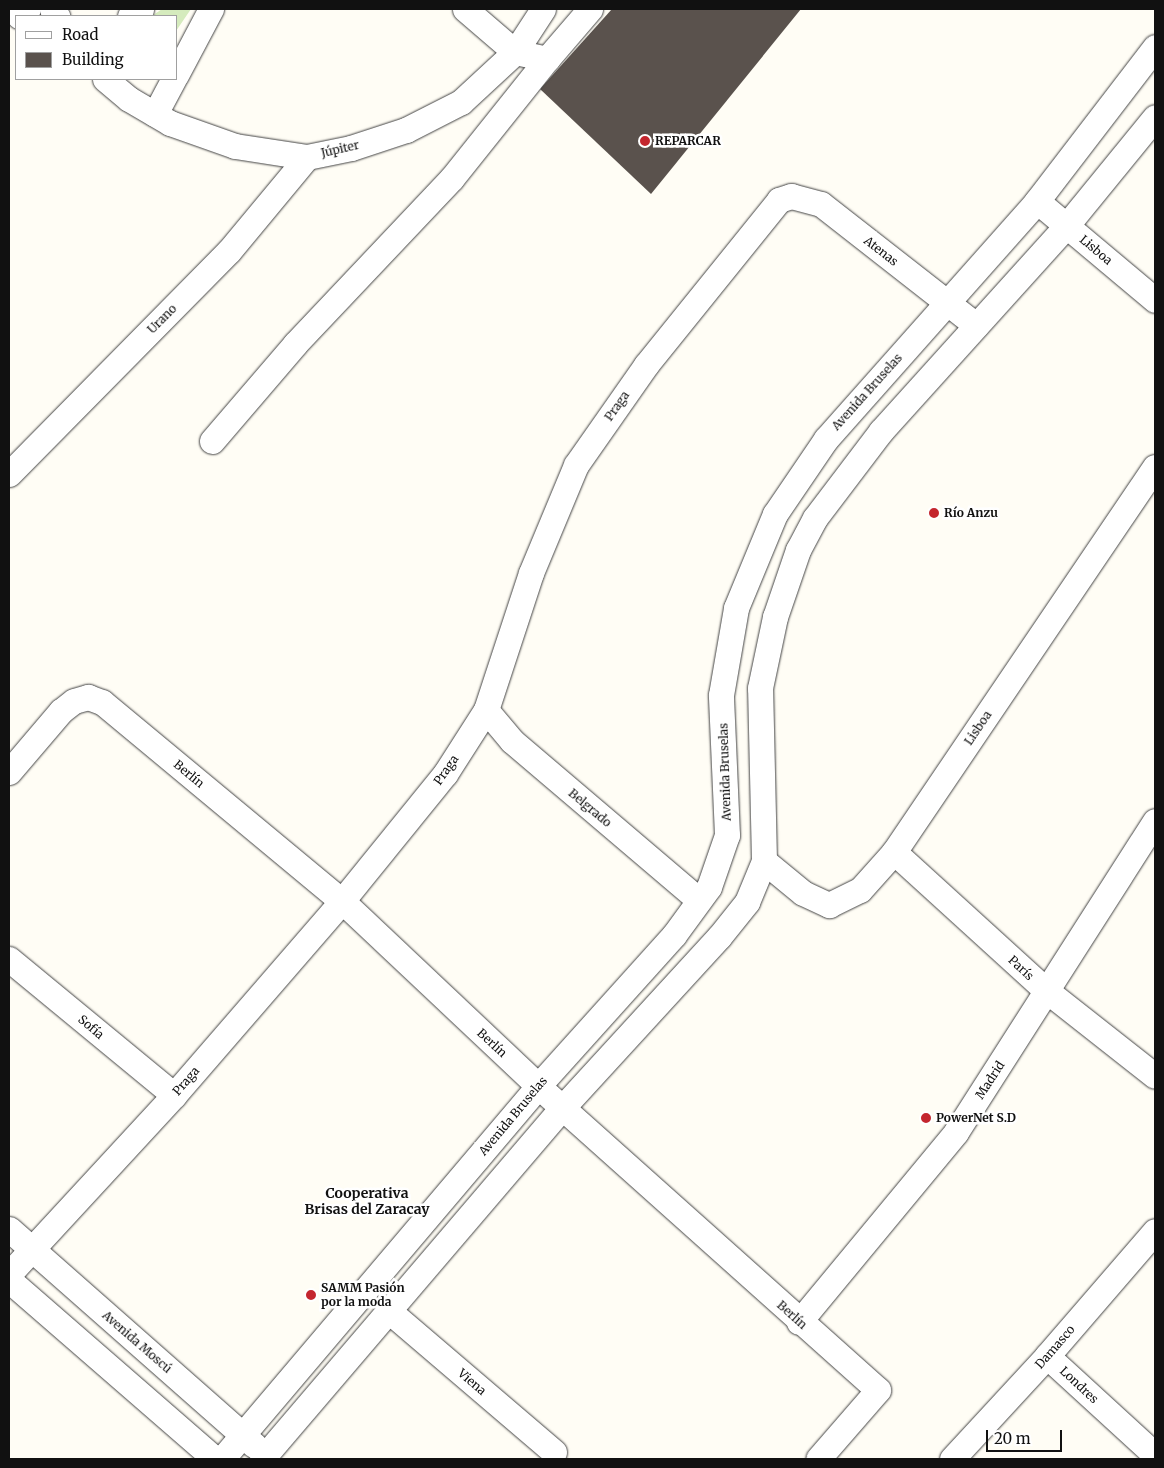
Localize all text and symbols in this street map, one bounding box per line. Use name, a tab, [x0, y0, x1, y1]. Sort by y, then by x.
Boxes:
legend	[15, 15, 178, 80]
text: Road	[62, 25, 98, 44]
text: Building	[62, 50, 124, 69]
place label: REPARCAR	[655, 134, 721, 148]
marker: REPARCAR	[639, 135, 651, 147]
street label: Júpiter	[320, 138, 360, 160]
street label: Lisboa	[1077, 232, 1115, 268]
street label: Atenas	[861, 233, 901, 269]
street label: Urano	[144, 301, 180, 337]
street label: Avenida Bruselas	[829, 351, 905, 433]
street label: Praga	[602, 388, 632, 424]
place label: Río Anzu	[944, 506, 998, 520]
marker: Río Anzu	[928, 507, 940, 519]
street label: Lisboa	[961, 708, 995, 748]
street label: Avenida Bruselas	[716, 723, 734, 821]
street label: Praga	[431, 752, 461, 788]
street label: Berlín	[171, 757, 207, 791]
street label: Belgrado	[566, 786, 614, 830]
street label: París	[1005, 953, 1037, 983]
street label: Sofía	[75, 1012, 107, 1042]
street label: Berlín	[474, 1026, 510, 1060]
street label: Madrid	[972, 1058, 1008, 1102]
street label: Praga	[170, 1064, 202, 1098]
street label: Avenida Bruselas	[476, 1074, 550, 1158]
place label: PowerNet S.D	[936, 1111, 1016, 1125]
marker: PowerNet S.D	[920, 1112, 932, 1124]
district label: Cooperativa Brisas del Zaracay	[304, 1185, 430, 1218]
place label: SAMM Pasión por la moda	[321, 1281, 405, 1309]
marker: SAMM Pasión por la moda	[305, 1289, 317, 1301]
street label: Berlín	[774, 1298, 810, 1332]
street label: Avenida Moscú	[99, 1308, 175, 1376]
street label: Damasco	[1032, 1322, 1078, 1372]
street label: Londres	[1057, 1364, 1101, 1406]
street label: Viena	[455, 1366, 489, 1398]
scale bar	[989, 1420, 1065, 1452]
text: 20 m	[994, 1429, 1031, 1448]

